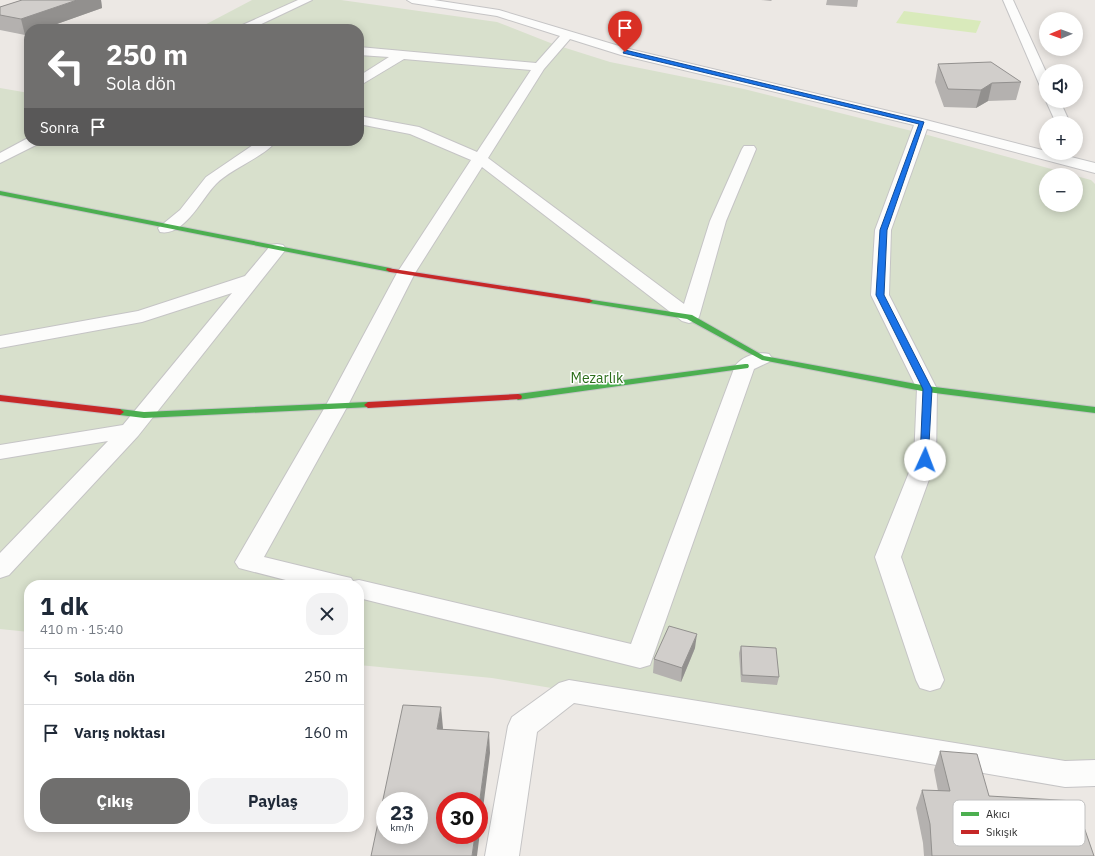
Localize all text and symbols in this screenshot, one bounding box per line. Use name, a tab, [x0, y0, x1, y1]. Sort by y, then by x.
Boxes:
pin	[608, 11, 642, 52]
north arrow	[1039, 12, 1083, 56]
map controls	[1039, 12, 1083, 212]
icon: arrive	[614, 17, 636, 39]
text: 250 m	[106, 36, 188, 73]
icon: left	[40, 40, 92, 92]
button: sound	[1039, 64, 1083, 108]
text: Sola dön	[106, 72, 176, 95]
icon: arrive	[87, 116, 109, 138]
button: +	[1039, 116, 1083, 160]
text: Sonra	[40, 118, 79, 137]
button: −	[1039, 168, 1083, 212]
park label: Mezarlık	[571, 369, 624, 387]
position arrow	[904, 439, 946, 481]
text: 1 dk	[40, 590, 89, 622]
button: close	[306, 593, 348, 635]
text: 410 m · 15:40	[40, 621, 123, 638]
icon: left	[40, 666, 62, 688]
text: Sola dön	[74, 667, 135, 686]
text: 250 m	[304, 667, 348, 686]
icon: arrive	[40, 722, 62, 744]
text: Varış noktası	[74, 723, 165, 742]
text: 160 m	[304, 723, 348, 742]
button: Çıkış	[40, 778, 190, 824]
button: Paylaş	[198, 778, 348, 824]
speed limit sign: 30	[436, 792, 488, 844]
text: 23	[390, 799, 414, 826]
legend	[953, 800, 1085, 846]
text: Akıcı	[986, 807, 1010, 821]
text: km/h	[390, 821, 414, 834]
text: Sıkışık	[986, 825, 1018, 839]

